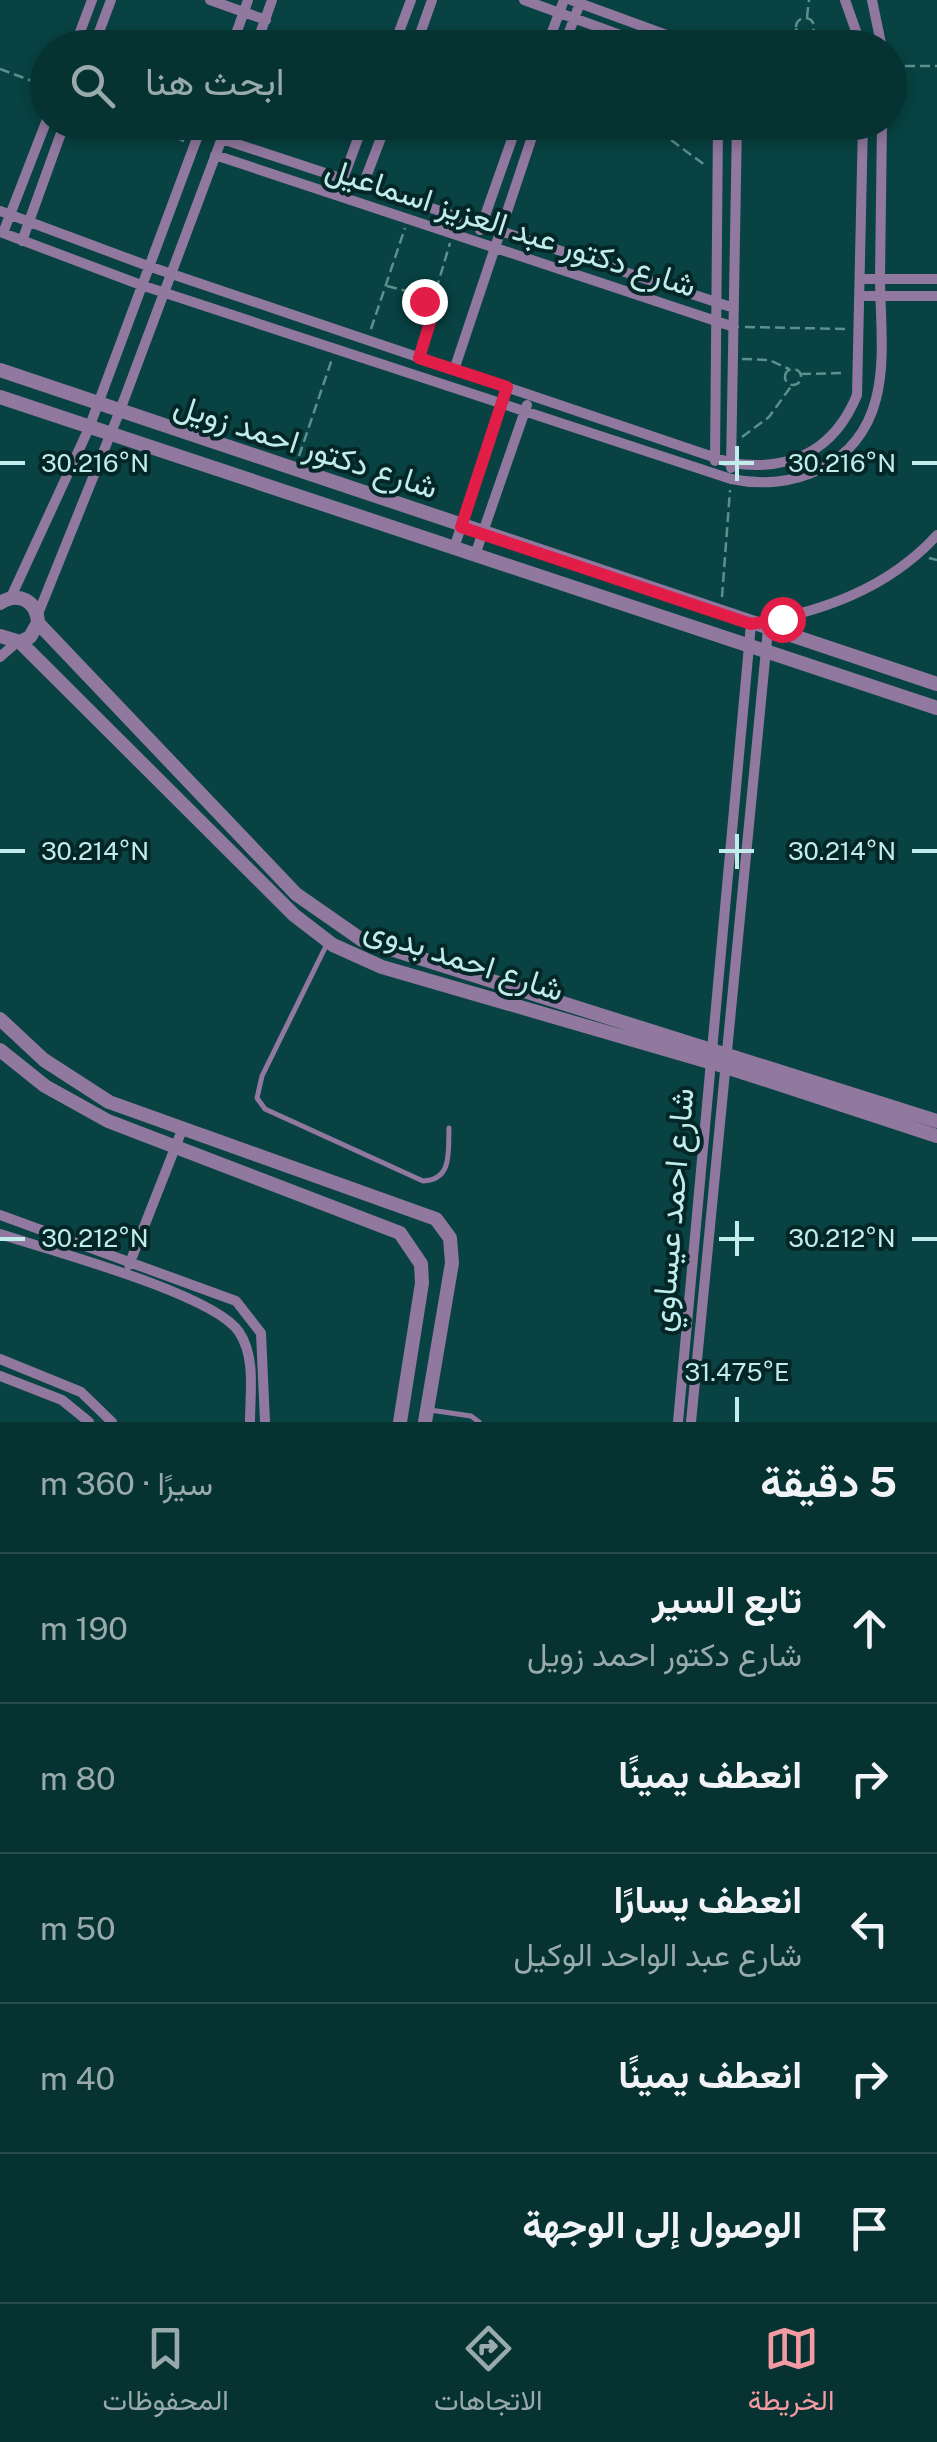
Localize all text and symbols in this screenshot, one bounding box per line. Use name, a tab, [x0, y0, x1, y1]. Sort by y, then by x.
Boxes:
search box	[30, 30, 907, 140]
icon: search	[65, 58, 120, 113]
text: ابحث هنا	[145, 59, 285, 104]
street label: شارع دكتور عبد العزيز اسماعيل	[320, 149, 701, 308]
route end	[402, 279, 448, 325]
street label: شارع دكتور احمد زويل	[168, 385, 443, 509]
text: 30.216°N	[41, 448, 149, 478]
text: 30.216°N	[788, 448, 896, 478]
route start	[760, 597, 806, 643]
text: 30.214°N	[41, 836, 149, 866]
text: 30.214°N	[788, 836, 896, 866]
street label: شارع احمد بدوى	[359, 909, 568, 1012]
street label: شارع احمد عيساوي	[642, 1086, 709, 1334]
text: 30.212°N	[41, 1223, 149, 1253]
text: 30.212°N	[788, 1223, 896, 1253]
text: 31.475°E	[684, 1357, 790, 1387]
text: 5 دقيقة	[760, 1457, 897, 1506]
text: سيرًا · 360 m	[40, 1465, 213, 1502]
text: تابع السير	[652, 1577, 802, 1622]
icon: ahead	[842, 1601, 897, 1656]
text: 190 m	[40, 1610, 128, 1647]
text: شارع دكتور احمد زويل	[527, 1636, 802, 1673]
icon: right	[842, 1751, 897, 1806]
text: انعطف يمينًا	[618, 1752, 802, 1797]
text: 80 m	[40, 1760, 116, 1797]
text: انعطف يسارًا	[614, 1877, 802, 1922]
icon: left	[842, 1901, 897, 1956]
text: 50 m	[40, 1910, 116, 1947]
text: شارع عبد الواحد الوكيل	[514, 1936, 802, 1973]
icon: right	[842, 2051, 897, 2106]
text: انعطف يمينًا	[618, 2052, 802, 2097]
text: 40 m	[40, 2060, 115, 2097]
icon: arrive	[842, 2201, 897, 2256]
text: الوصول إلى الوجهة	[522, 2202, 802, 2247]
tab: المحفوظات	[103, 2321, 229, 2425]
tab: الاتجاهات	[434, 2321, 543, 2425]
tab: الخريطة	[748, 2321, 834, 2425]

